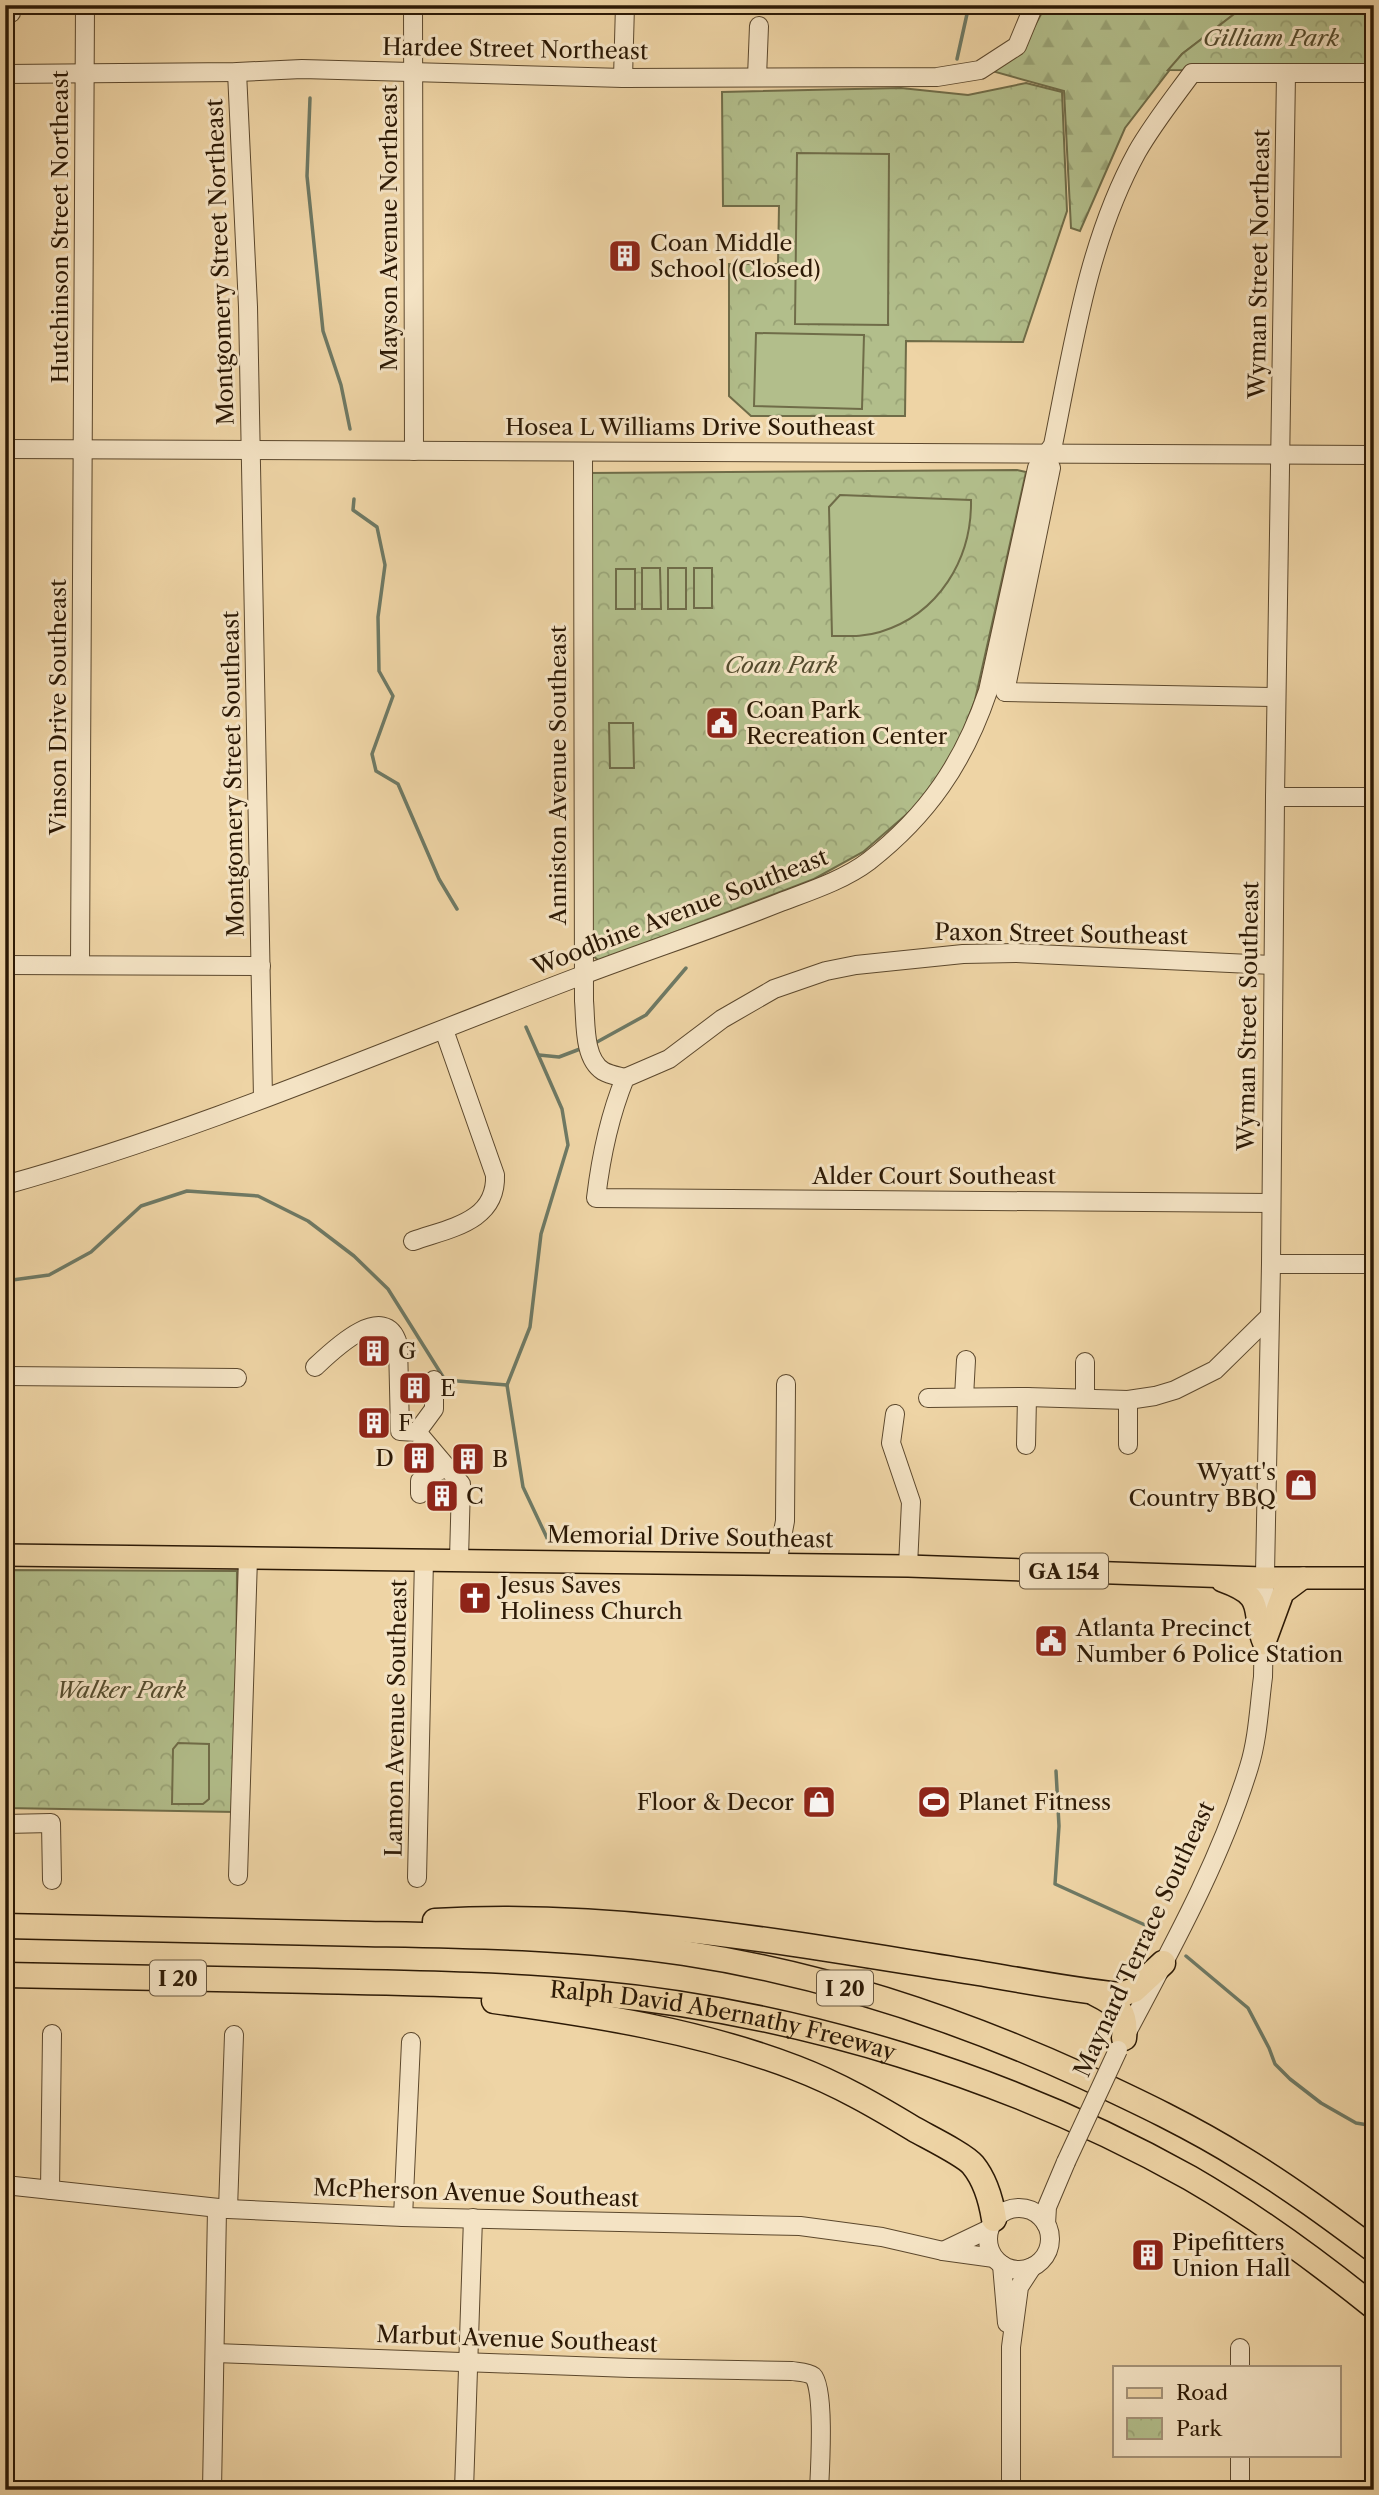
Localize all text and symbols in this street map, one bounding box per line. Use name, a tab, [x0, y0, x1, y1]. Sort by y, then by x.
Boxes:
park label: Gilliam Park	[1203, 24, 1339, 52]
street label: Hardee Street Northeast	[382, 33, 648, 65]
street label: Hutchinson Street Northeast	[46, 70, 74, 384]
street label: Mayson Avenue Northeast	[375, 85, 403, 371]
street label: Montgomery Street Northeast	[200, 98, 240, 426]
street label: Wyman Street Northeast	[1243, 129, 1275, 400]
place label: Coan Middle School (Closed)	[650, 229, 821, 283]
building icon: Coan Middle School (Closed)	[606, 237, 644, 275]
street label: Hosea L Williams Drive Southeast	[505, 413, 875, 441]
street label: Vinson Drive Southeast	[44, 579, 72, 836]
street label: Montgomery Street Southeast	[216, 611, 250, 937]
street label: Anniston Avenue Southeast	[544, 625, 572, 926]
park label: Coan Park	[725, 651, 837, 679]
place label: Coan Park Recreation Center	[746, 696, 948, 750]
public building icon: Coan Park Recreation Center	[703, 704, 741, 742]
street label: Woodbine Avenue Southeast	[527, 843, 832, 982]
street label: Wyman Street Southeast	[1232, 881, 1264, 1152]
street label: Paxon Street Southeast	[934, 918, 1188, 950]
street label: Alder Court Southeast	[811, 1162, 1056, 1190]
building icon: G	[355, 1332, 393, 1370]
place label: G	[398, 1337, 417, 1365]
building icon: E	[396, 1369, 434, 1407]
place label: E	[440, 1374, 456, 1402]
building icon: F	[355, 1404, 393, 1442]
place label: F	[398, 1409, 413, 1437]
building icon: D	[400, 1439, 438, 1477]
building icon: B	[449, 1440, 487, 1478]
place label: D	[375, 1444, 394, 1472]
place label: B	[492, 1445, 508, 1473]
place label: Wyatt's Country BBQ	[1128, 1458, 1276, 1512]
shop icon: Wyatt's Country BBQ	[1282, 1466, 1320, 1504]
building icon: C	[423, 1477, 461, 1515]
place label: C	[466, 1482, 484, 1510]
street label: Memorial Drive Southeast	[547, 1521, 833, 1553]
road number: GA 154	[1020, 1554, 1108, 1588]
place label: Jesus Saves Holiness Church	[497, 1571, 683, 1625]
street label: Lamon Avenue Southeast	[380, 1579, 412, 1857]
church icon: Jesus Saves Holiness Church	[456, 1579, 494, 1617]
place label: Atlanta Precinct Number 6 Police Station	[1075, 1614, 1343, 1668]
public building icon: Atlanta Precinct Number 6 Police Station	[1032, 1622, 1070, 1660]
park label: Walker Park	[56, 1676, 186, 1704]
shop icon: Floor & Decor	[800, 1783, 838, 1821]
sports icon: Planet Fitness	[915, 1783, 953, 1821]
place label: Floor & Decor	[637, 1788, 794, 1816]
place label: Planet Fitness	[958, 1788, 1111, 1816]
street label: Maynard Terrace Southeast	[1068, 1797, 1220, 2081]
road number: I 20	[150, 1960, 206, 1996]
road number: I 20	[817, 1970, 873, 2006]
street label: Ralph David Abernathy Freeway	[549, 1975, 899, 2067]
street label: McPherson Avenue Southeast	[313, 2173, 639, 2213]
place label: Pipefitters Union Hall	[1172, 2228, 1291, 2282]
building icon: Pipefitters Union Hall	[1129, 2236, 1167, 2274]
street label: Marbut Avenue Southeast	[376, 2320, 658, 2358]
legend	[1113, 2366, 1340, 2456]
text: Road	[1176, 2380, 1228, 2405]
text: Park	[1176, 2416, 1222, 2441]

